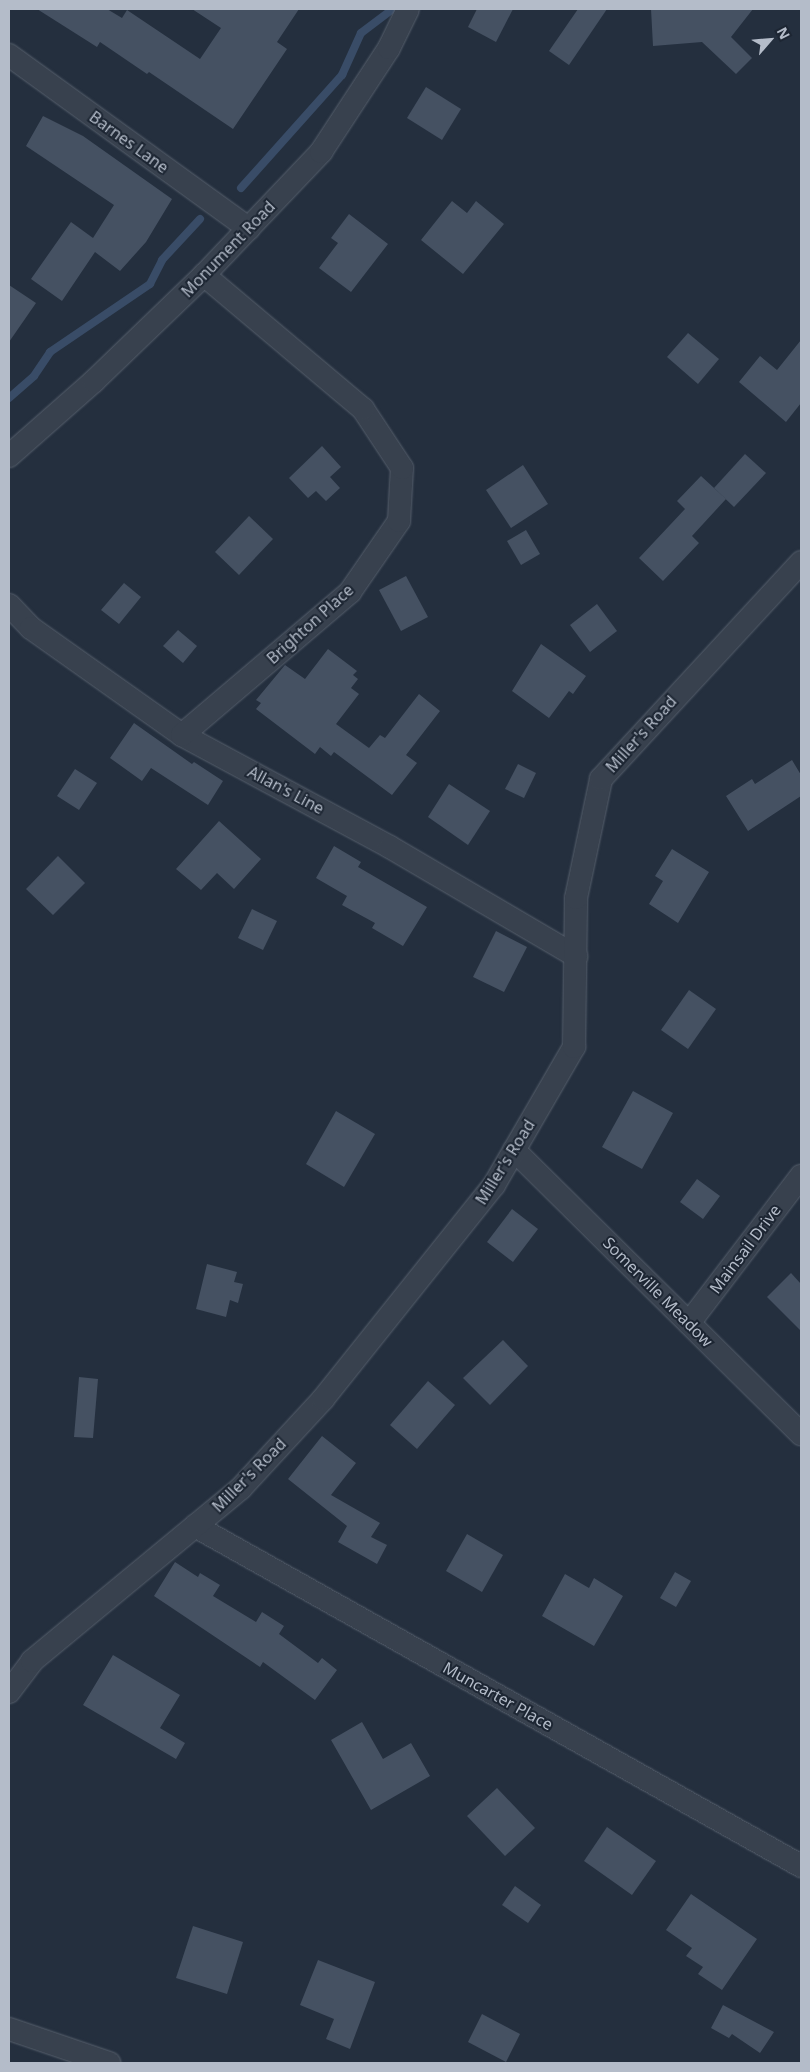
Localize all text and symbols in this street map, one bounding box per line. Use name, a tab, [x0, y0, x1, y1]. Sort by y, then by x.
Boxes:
north arrow	[745, 15, 795, 65]
text: N	[773, 24, 795, 42]
street label: Barnes Lane	[86, 107, 172, 177]
street label: Monument Road	[177, 197, 279, 301]
street label: Brighton Place	[263, 580, 357, 668]
street label: Miller's Road	[602, 692, 680, 776]
street label: Allan's Line	[245, 762, 327, 818]
street label: Miller's Road	[471, 1116, 539, 1208]
street label: Mainsail Drive	[705, 1201, 785, 1297]
street label: Somerville Meadow	[599, 1233, 717, 1351]
street label: Miller's Road	[208, 1434, 290, 1516]
street label: Muncarter Place	[440, 1658, 556, 1734]

